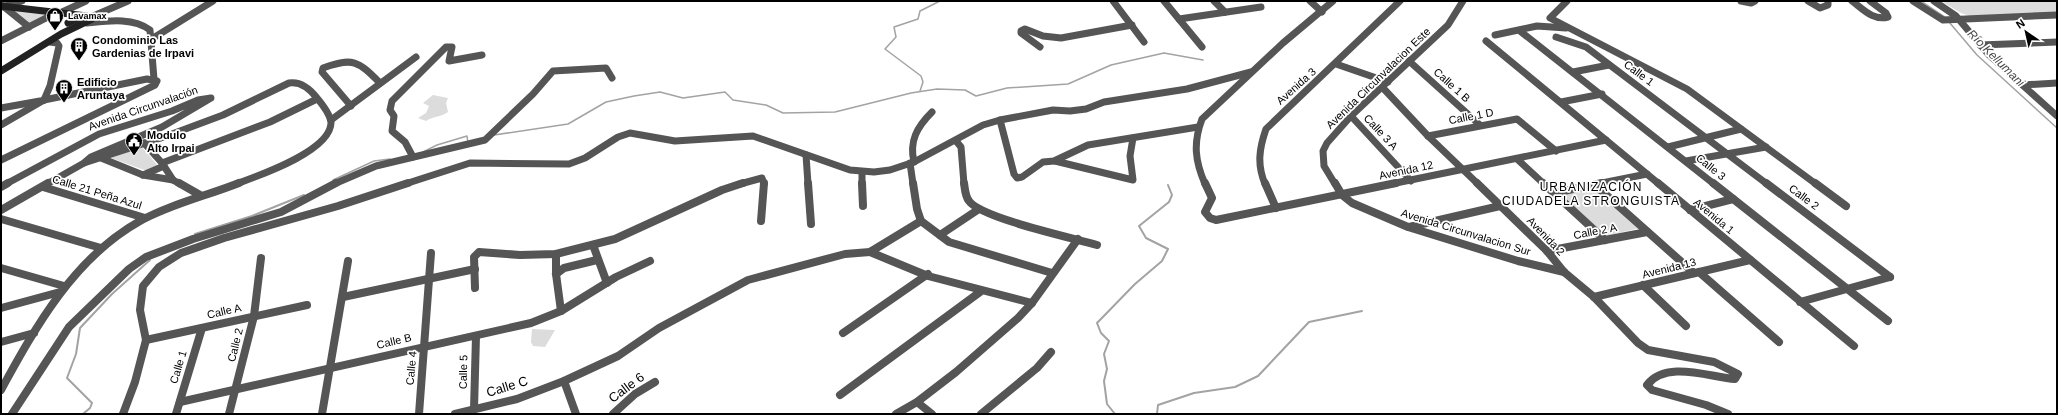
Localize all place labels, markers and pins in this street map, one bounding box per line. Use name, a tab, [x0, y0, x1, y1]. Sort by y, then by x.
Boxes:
shop icon: Lavamax	[45, 6, 65, 31]
place label: Lavamax	[68, 11, 107, 21]
place label: Condominio Las Gardenias de Irpavi	[92, 34, 194, 59]
building icon: Condominio Las Gardenias de Irpavi	[69, 36, 89, 61]
place label: Edificio Aruntaya	[77, 76, 126, 101]
building icon: Edificio Aruntaya	[54, 78, 74, 103]
place label: Modulo Alto Irpai	[147, 129, 195, 154]
public building icon: Modulo Alto Irpai	[124, 131, 144, 156]

